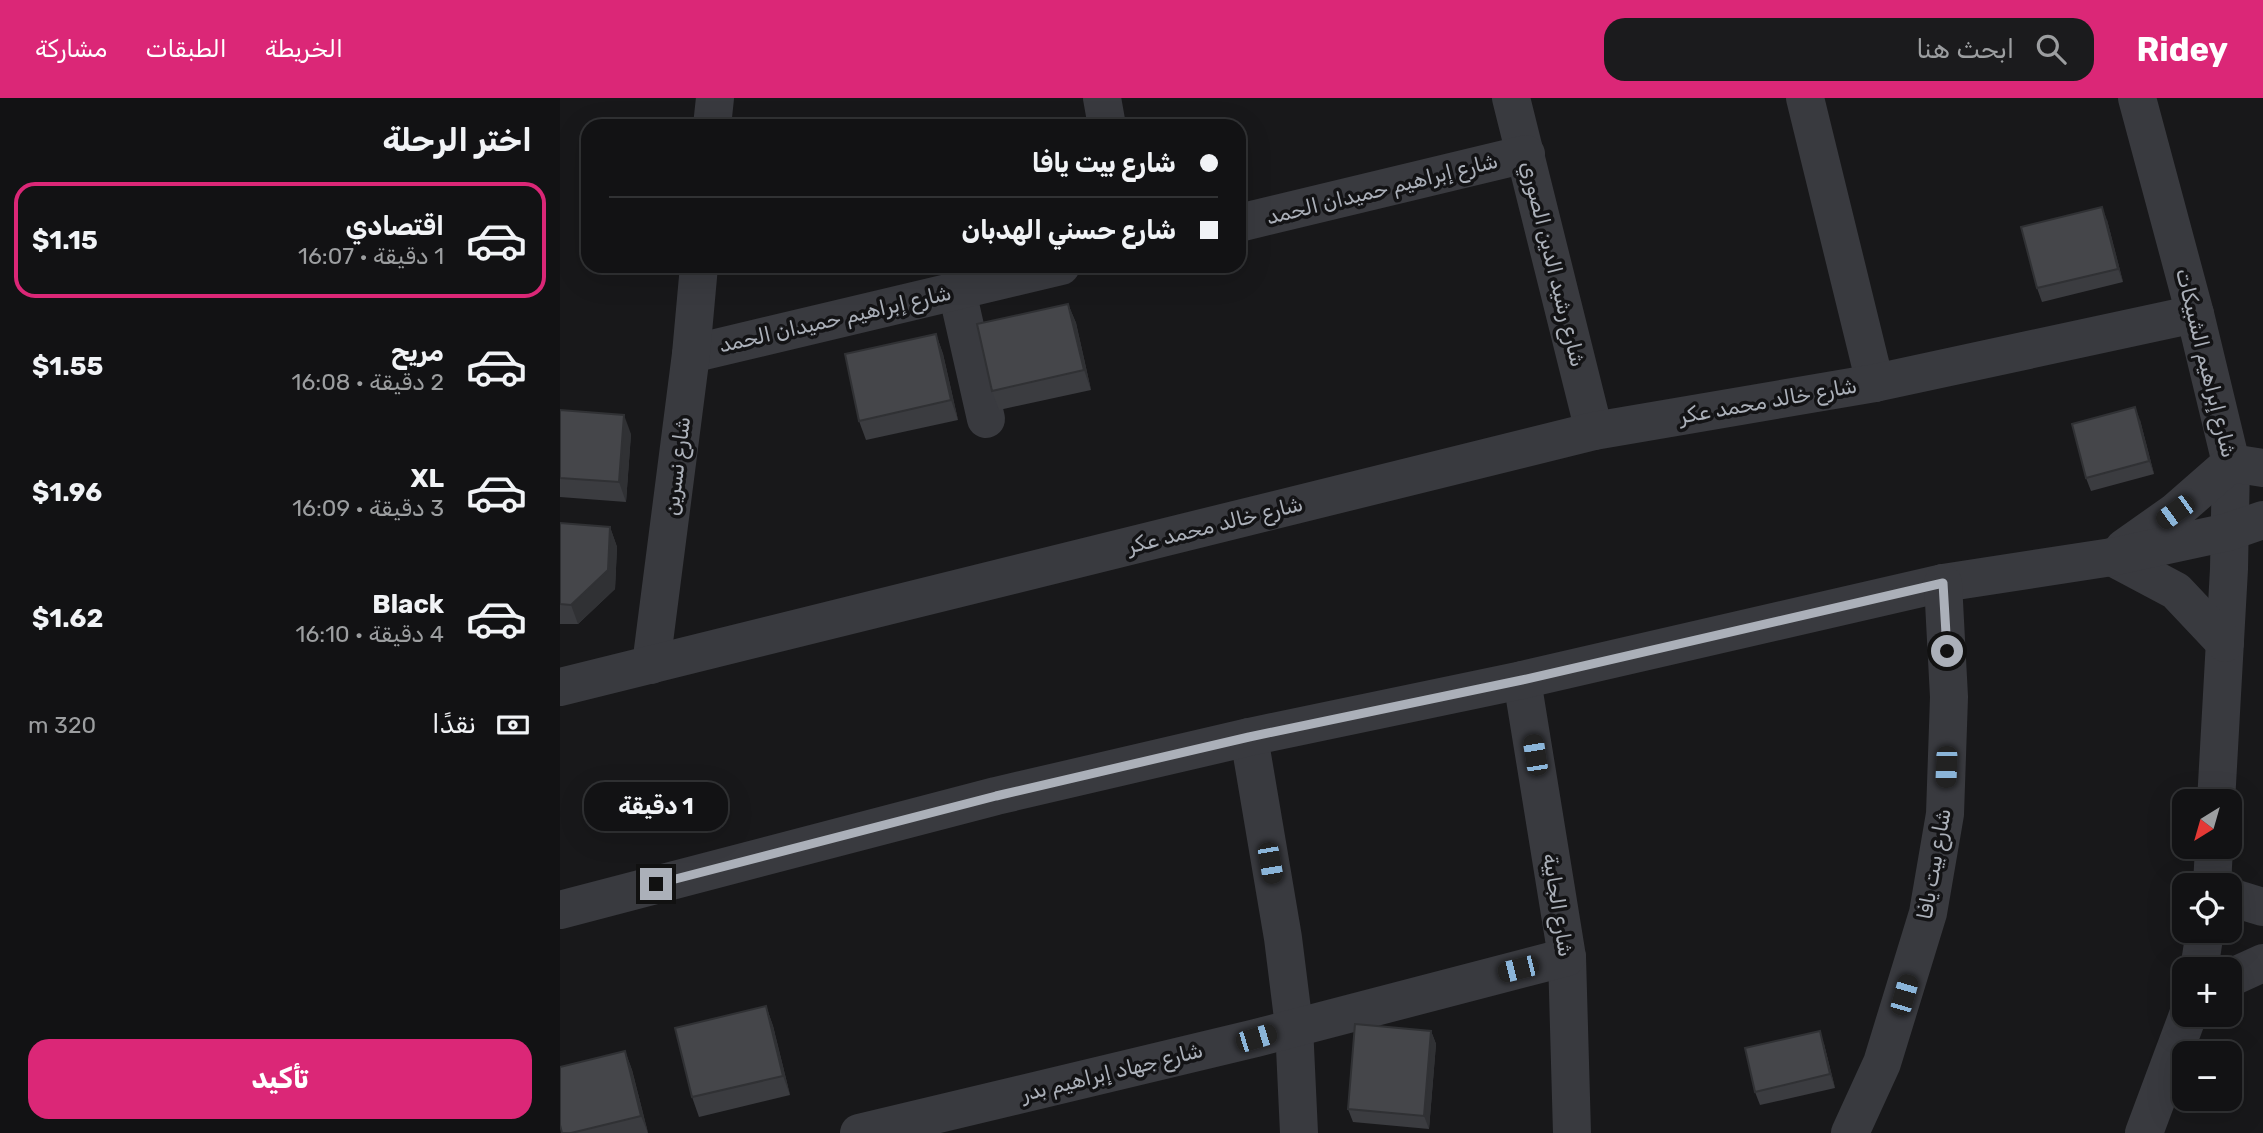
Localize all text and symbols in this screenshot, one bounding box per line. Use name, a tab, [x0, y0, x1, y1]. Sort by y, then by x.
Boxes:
search box	[1604, 18, 2094, 81]
icon: search	[2032, 30, 2070, 68]
text: Ridey	[2136, 30, 2228, 69]
text: ابحث هنا	[1916, 34, 2014, 65]
text: مشاركة	[35, 35, 107, 63]
text: الطبقات	[145, 35, 227, 63]
text: الخريطة	[265, 35, 343, 63]
text: اختر الرحلة	[382, 121, 532, 159]
text: شارع بيت يافا	[1032, 148, 1176, 179]
street label: شارع إبراهيم حميدان الحمد	[1263, 148, 1501, 231]
street label: شارع رشيد الدين الصوري	[1514, 158, 1591, 370]
icon: car	[465, 209, 528, 272]
text: اقتصادي	[345, 211, 444, 242]
text: شارع حسني الهدبان	[961, 215, 1176, 246]
text: $1.15	[32, 225, 98, 256]
text: 1 دقيقة · 16:07	[298, 242, 444, 270]
street label: شارع إبراهيم الشبيكات	[2169, 266, 2242, 460]
street label: شارع إبراهيم حميدان الحمد	[716, 280, 954, 359]
icon: car	[465, 335, 528, 398]
text: مريح	[391, 337, 444, 368]
text: $1.55	[32, 351, 103, 382]
text: 2 دقيقة · 16:08	[292, 368, 444, 396]
street label: شارع خالد محمد عكر	[1675, 373, 1859, 431]
street label: شارع نسرين	[658, 415, 697, 517]
icon: car	[465, 461, 528, 524]
text: XL	[411, 463, 444, 494]
text: $1.96	[32, 477, 102, 508]
street label: شارع خالد محمد عكر	[1123, 491, 1306, 561]
car	[2152, 491, 2199, 533]
text: 3 دقيقة · 16:09	[292, 494, 444, 522]
icon: car	[465, 587, 528, 650]
text: Black	[372, 589, 444, 620]
text: $1.62	[32, 603, 103, 634]
text: 4 دقيقة · 16:10	[296, 620, 444, 648]
route start	[1931, 635, 1963, 667]
icon: cash	[494, 706, 532, 744]
text: نقدًا	[432, 709, 476, 740]
text: 320 m	[28, 711, 96, 739]
car	[1522, 733, 1549, 777]
car	[1935, 746, 1958, 788]
callout: 1 دقيقة	[584, 782, 728, 832]
north arrow	[2172, 789, 2242, 859]
map controls	[2172, 789, 2242, 1111]
text: 1 دقيقة	[618, 792, 694, 820]
street label: شارع بيت يافا	[1911, 806, 1958, 922]
car	[1257, 840, 1284, 886]
street label: شارع الجابية	[1536, 851, 1579, 959]
route end	[640, 868, 672, 900]
button: locate	[2172, 873, 2242, 943]
car	[1496, 954, 1541, 984]
button: +	[2172, 957, 2242, 1027]
car	[1889, 972, 1920, 1018]
car	[1233, 1022, 1280, 1054]
street label: شارع جهاد إبراهيم بدر	[1017, 1037, 1206, 1109]
button: تأكيد	[28, 1039, 532, 1119]
button: −	[2172, 1041, 2242, 1111]

